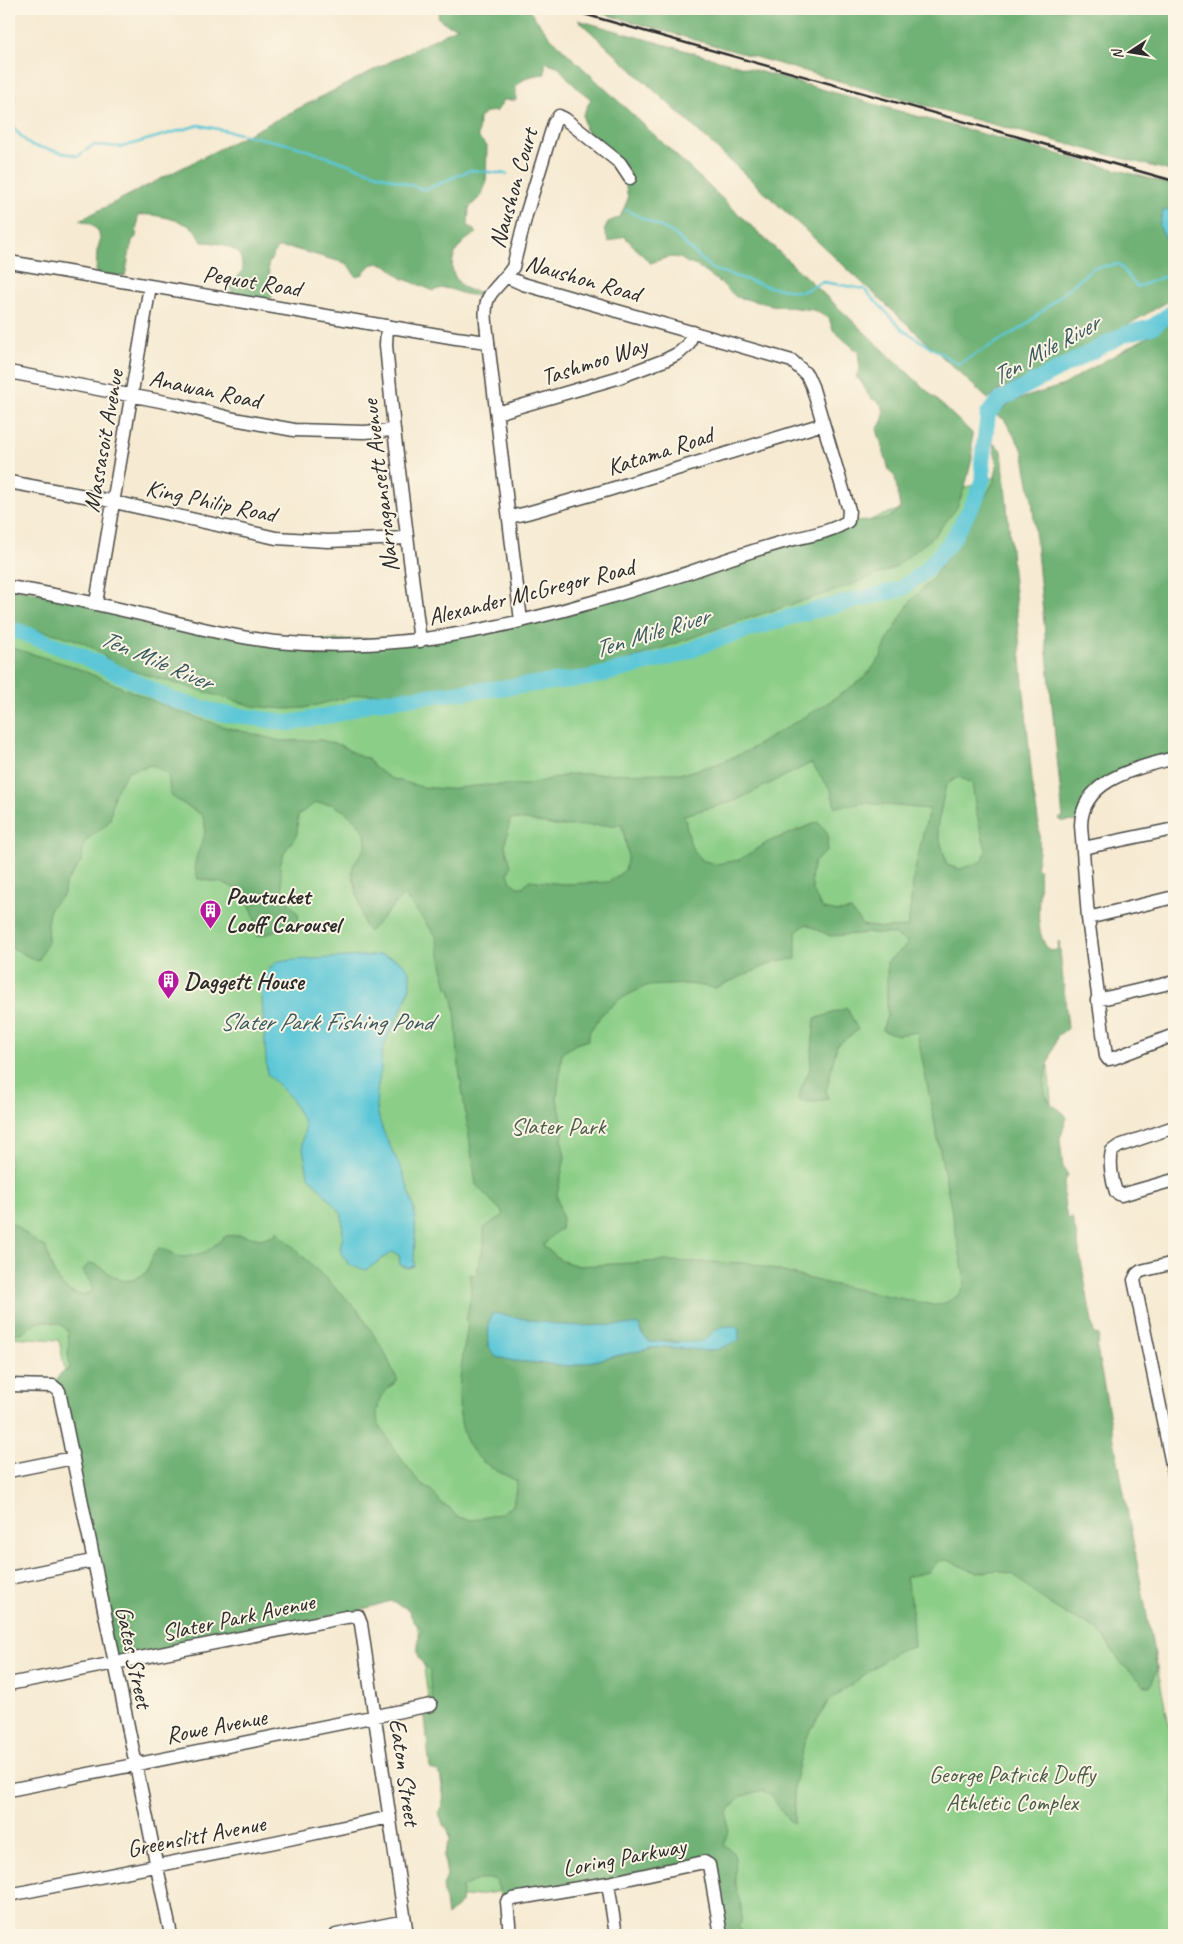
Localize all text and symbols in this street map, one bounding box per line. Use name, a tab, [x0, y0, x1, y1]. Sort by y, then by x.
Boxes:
north arrow	[1106, 28, 1156, 78]
text: N	[1108, 46, 1127, 61]
street label: Naushon Court	[482, 123, 545, 251]
street label: Naushon Road	[522, 247, 647, 310]
street label: Pequot Road	[201, 258, 307, 304]
water label: Ten Mile River	[986, 305, 1109, 393]
street label: Tashmoo Way	[537, 329, 653, 392]
street label: Anawan Road	[147, 363, 267, 416]
street label: Massasoit Avenue	[76, 365, 131, 514]
street label: Narragansett Avenue	[354, 396, 405, 574]
street label: Katama Road	[603, 419, 720, 482]
street label: King Philip Road	[143, 473, 282, 530]
street label: Alexander McGregor Road	[425, 551, 641, 632]
water label: Ten Mile River	[590, 599, 717, 666]
water label: Ten Mile River	[95, 622, 221, 700]
place label: Pawtucket Looff Carousel	[226, 881, 345, 939]
building icon: Pawtucket Looff Carousel	[198, 898, 222, 929]
place label: Daggett House	[184, 966, 306, 996]
building icon: Daggett House	[156, 969, 180, 1000]
water label: Slater Park Fishing Pond	[220, 1006, 440, 1038]
park label: Slater Park	[511, 1111, 607, 1141]
street label: Slater Park Avenue	[159, 1586, 319, 1648]
street label: Gates Street	[109, 1603, 160, 1713]
street label: Rowe Avenue	[163, 1701, 271, 1750]
street label: Eaton Street	[383, 1716, 428, 1830]
park label: George Patrick Duffy Athletic Complex	[929, 1759, 1097, 1817]
street label: Greenslitt Avenue	[124, 1807, 270, 1864]
street label: Loring Parkway	[560, 1830, 690, 1884]

